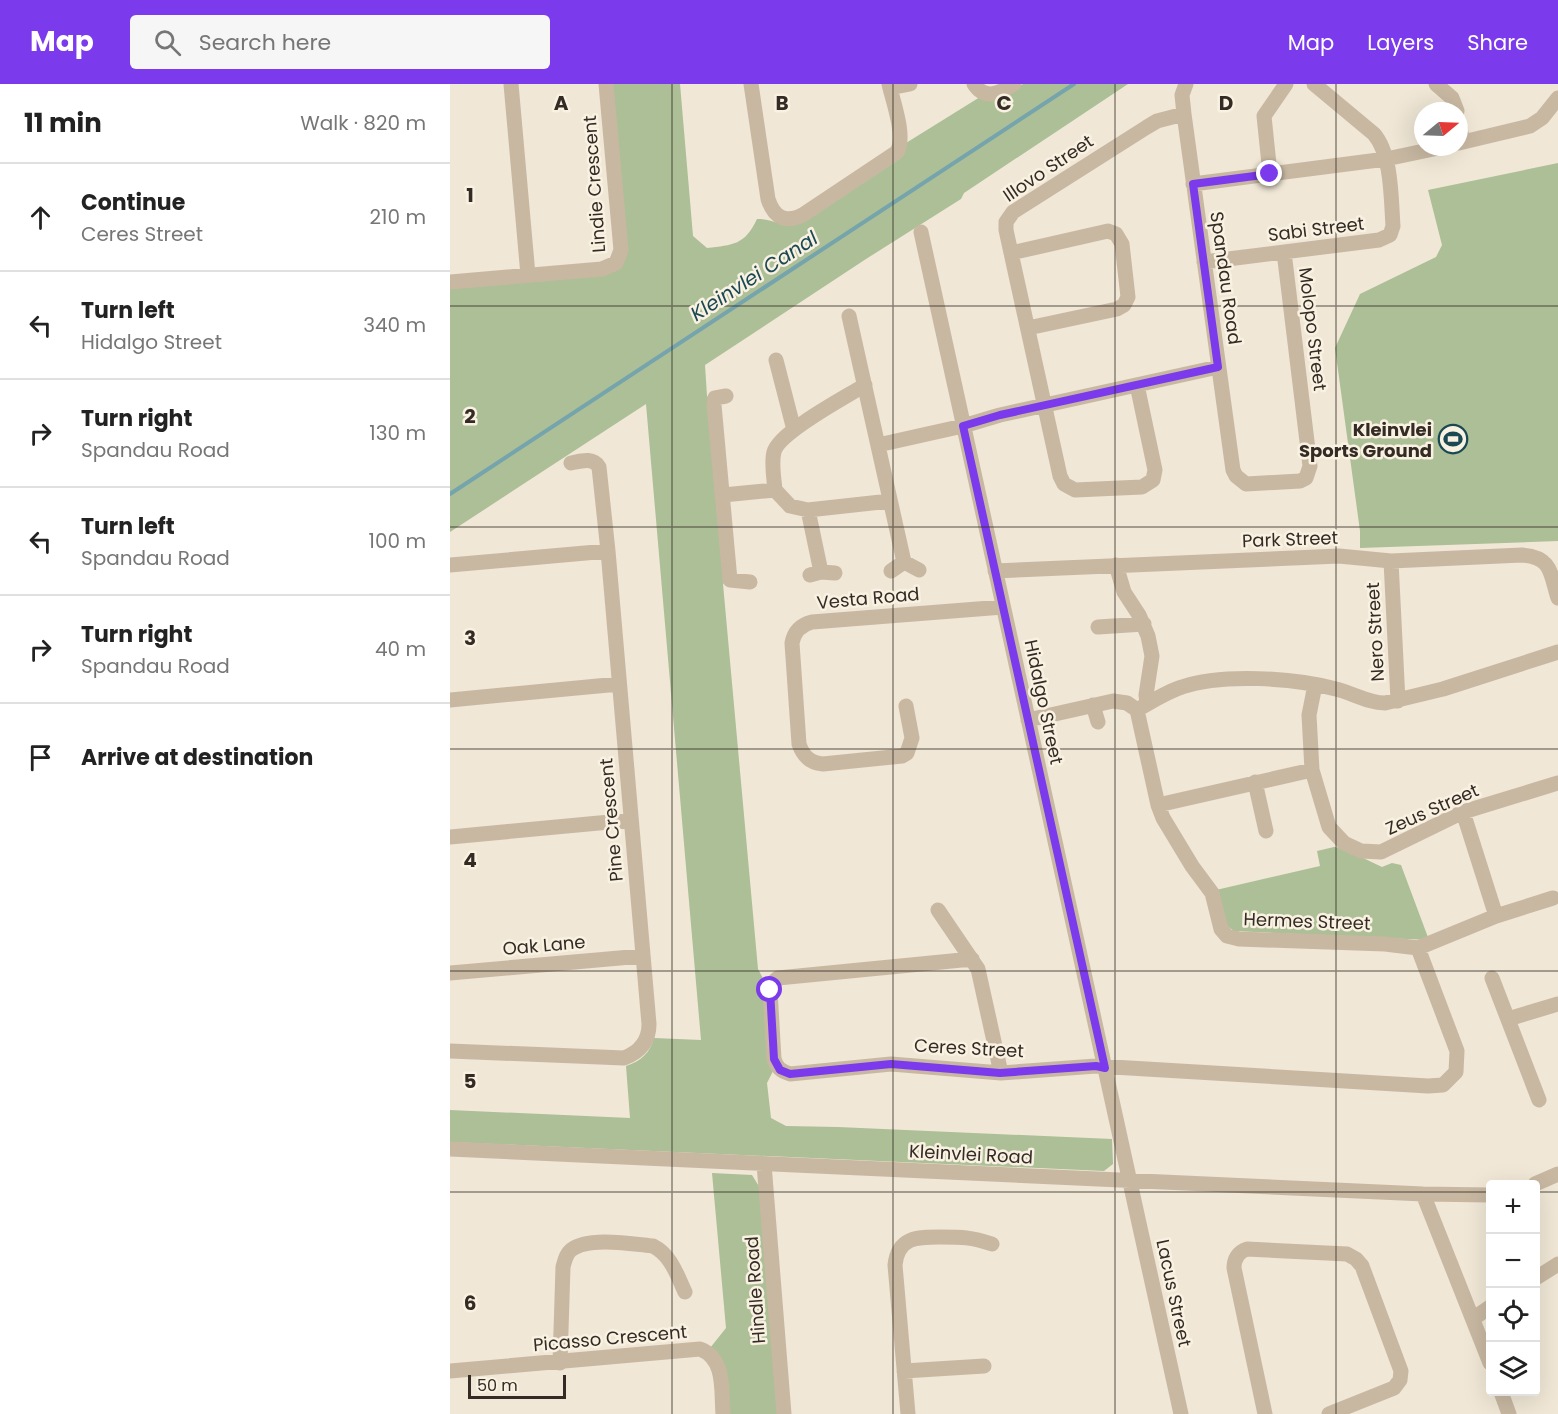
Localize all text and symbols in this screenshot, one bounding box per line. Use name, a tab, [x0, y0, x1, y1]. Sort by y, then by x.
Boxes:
search box	[130, 15, 550, 69]
text: Map	[30, 22, 94, 61]
icon: search	[151, 26, 184, 59]
text: Search here	[199, 27, 331, 58]
text: Map	[1288, 28, 1334, 57]
text: Layers	[1367, 28, 1434, 57]
text: Share	[1467, 28, 1528, 57]
text: A	[554, 89, 569, 117]
text: B	[775, 89, 789, 117]
text: C	[996, 89, 1012, 117]
text: D	[1219, 89, 1233, 117]
north arrow	[1414, 102, 1468, 156]
text: 11 min	[24, 105, 102, 141]
text: Walk · 820 m	[300, 109, 426, 137]
street label: Lindie Crescent	[577, 114, 611, 254]
street label: Illovo Street	[998, 129, 1098, 207]
route end	[1256, 160, 1282, 186]
text: 1	[466, 181, 474, 209]
text: Continue	[81, 187, 185, 218]
icon: ahead	[24, 201, 57, 234]
text: 210 m	[370, 203, 426, 231]
street label: Spandau Road	[1204, 210, 1248, 346]
street label: Sabi Street	[1266, 211, 1366, 247]
text: Ceres Street	[81, 220, 203, 248]
water label: Kleinvlei Canal	[685, 224, 823, 328]
street label: Molopo Street	[1293, 266, 1333, 392]
text: Turn left	[81, 295, 175, 326]
icon: left	[24, 309, 57, 342]
text: 340 m	[363, 311, 426, 339]
text: Hidalgo Street	[81, 328, 222, 356]
text: 2	[464, 402, 476, 430]
text: Turn right	[81, 403, 192, 434]
icon: right	[24, 417, 57, 450]
place label: Kleinvlei Sports Ground	[1299, 417, 1432, 463]
text: 130 m	[369, 419, 426, 447]
sports icon: Kleinvlei Sports Ground	[1437, 423, 1469, 455]
text: Spandau Road	[81, 436, 230, 464]
text: Turn left	[81, 511, 175, 542]
icon: left	[24, 525, 57, 558]
street label: Park Street	[1242, 525, 1338, 553]
text: 100 m	[369, 527, 426, 555]
text: Spandau Road	[81, 544, 230, 572]
street label: Vesta Road	[816, 581, 920, 615]
street label: Nero Street	[1360, 582, 1390, 682]
text: Turn right	[81, 619, 192, 650]
text: 3	[464, 624, 476, 652]
icon: right	[24, 633, 57, 666]
text: 40 m	[375, 635, 426, 663]
street label: Hidalgo Street	[1019, 637, 1069, 767]
text: Spandau Road	[81, 652, 230, 680]
icon: arrive	[24, 741, 57, 774]
text: Arrive at destination	[81, 742, 313, 773]
street label: Pine Crescent	[593, 757, 629, 883]
street label: Zeus Street	[1382, 777, 1482, 841]
text: 4	[463, 846, 477, 874]
street label: Hermes Street	[1243, 906, 1371, 936]
street label: Oak Lane	[502, 929, 586, 961]
route start	[756, 976, 782, 1002]
street label: Ceres Street	[913, 1033, 1025, 1063]
text: 5	[464, 1067, 477, 1095]
street label: Kleinvlei Road	[908, 1138, 1034, 1170]
map controls	[1486, 1180, 1540, 1396]
button: +	[1486, 1180, 1540, 1234]
button: −	[1486, 1234, 1540, 1288]
street label: Hindle Road	[739, 1235, 771, 1345]
street label: Lacus Street	[1150, 1237, 1198, 1349]
button: locate	[1486, 1288, 1540, 1342]
text: 6	[464, 1289, 476, 1317]
street label: Picasso Crescent	[532, 1319, 688, 1357]
button: layers	[1486, 1342, 1540, 1396]
scale bar	[468, 1372, 566, 1400]
text: 50 m	[477, 1374, 518, 1397]

